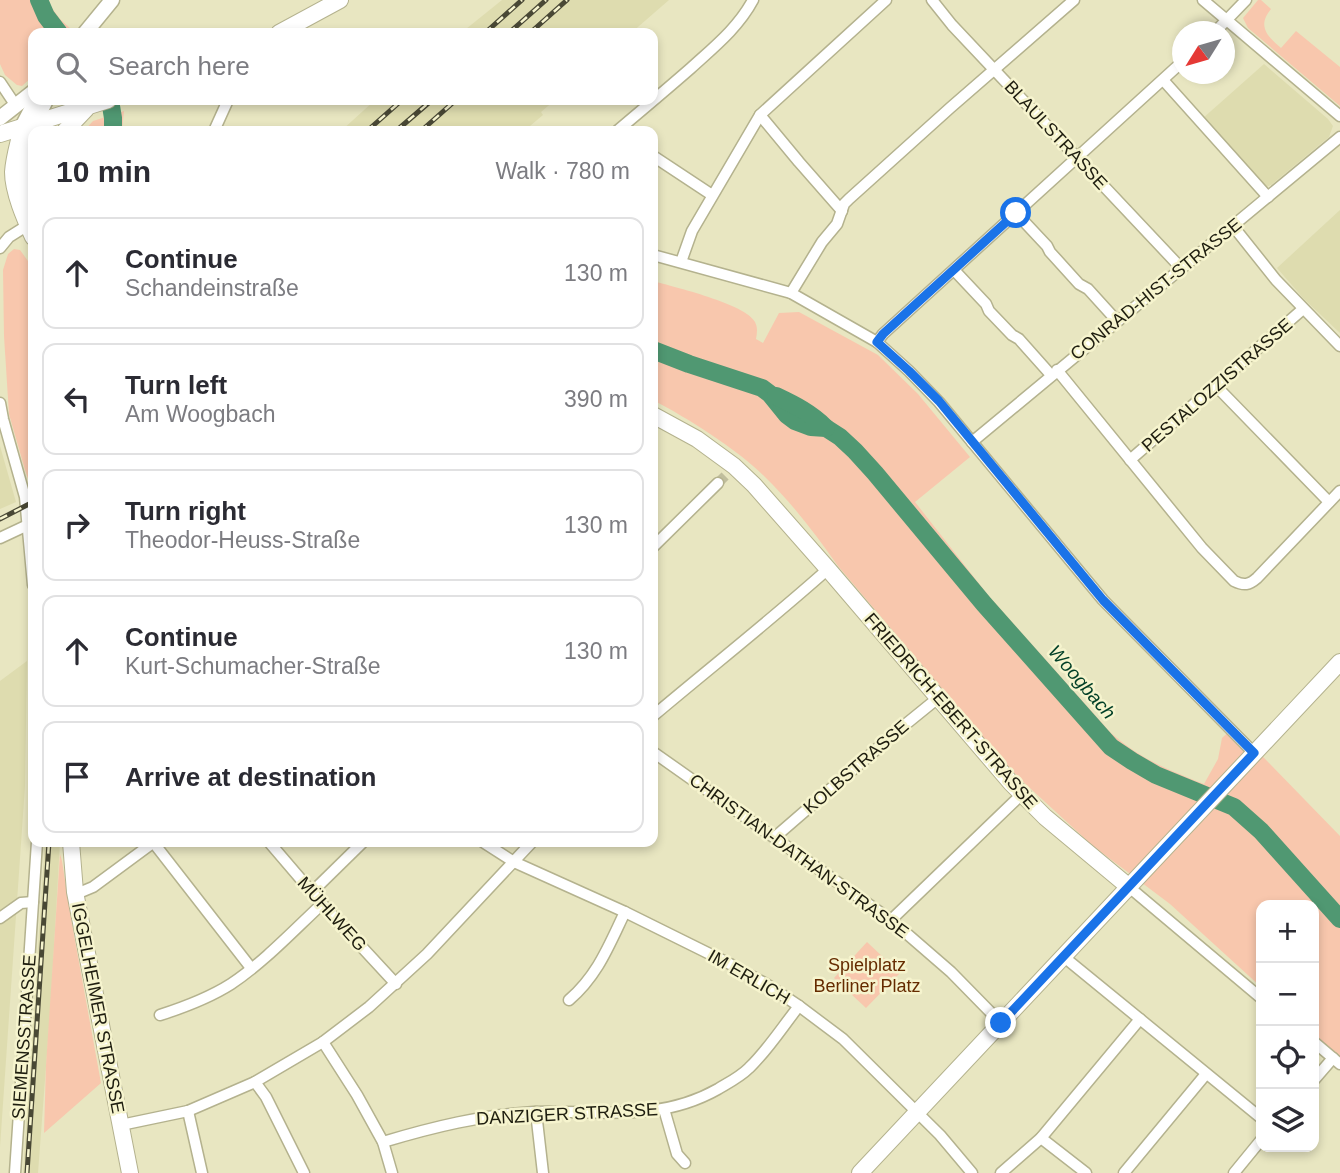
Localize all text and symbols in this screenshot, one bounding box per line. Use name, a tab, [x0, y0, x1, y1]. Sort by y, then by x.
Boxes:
north arrow	[1172, 21, 1235, 84]
search box	[28, 28, 658, 105]
icon: search	[52, 48, 90, 86]
text: Search here	[108, 51, 250, 81]
street label: BLAULSTRASSE	[1001, 77, 1111, 193]
text: 10 min	[56, 155, 151, 188]
text: Walk · 780 m	[495, 158, 630, 184]
route start	[1000, 197, 1031, 228]
street label: CONRAD-HIST-STRASSE	[1067, 214, 1245, 364]
text: Continue	[125, 244, 238, 274]
icon: ahead	[58, 254, 96, 292]
text: 130 m	[564, 260, 628, 286]
text: Schandeinstraße	[125, 275, 299, 301]
street label: PESTALOZZISTRASSE	[1138, 314, 1296, 456]
text: Turn left	[125, 370, 227, 400]
icon: left	[58, 380, 96, 418]
text: 390 m	[564, 386, 628, 412]
text: Am Woogbach	[125, 401, 275, 427]
text: Turn right	[125, 496, 246, 526]
icon: right	[58, 506, 96, 544]
text: 130 m	[564, 512, 628, 538]
text: Theodor-Heuss-Straße	[125, 527, 360, 553]
street label: FRIEDRICH-EBERT-STRASSE	[861, 609, 1041, 813]
text: Continue	[125, 622, 238, 652]
icon: ahead	[58, 632, 96, 670]
text: 130 m	[564, 638, 628, 664]
water label: Woogbach	[1044, 641, 1120, 723]
text: Kurt-Schumacher-Straße	[125, 653, 381, 679]
street label: KOLBSTRASSE	[800, 716, 912, 818]
icon: arrive	[58, 758, 96, 796]
text: Arrive at destination	[125, 762, 376, 792]
street label: CHRISTIAN-DATHAN-STRASSE	[686, 770, 912, 942]
street label: MÜHLWEG	[294, 873, 370, 955]
map controls	[1256, 900, 1319, 1152]
button: +	[1256, 900, 1319, 963]
street label: IGGELHEIMER STRASSE	[68, 901, 128, 1115]
street label: IM ERLICH	[705, 946, 793, 1008]
street label: SIEMENSSTRASSE	[8, 954, 40, 1120]
park label: Spielplatz Berliner Platz	[813, 955, 921, 996]
button: −	[1256, 963, 1319, 1026]
route end	[985, 1007, 1016, 1038]
button: locate	[1256, 1026, 1319, 1089]
button: layers	[1256, 1089, 1319, 1152]
street label: DANZIGER STRASSE	[476, 1099, 658, 1129]

